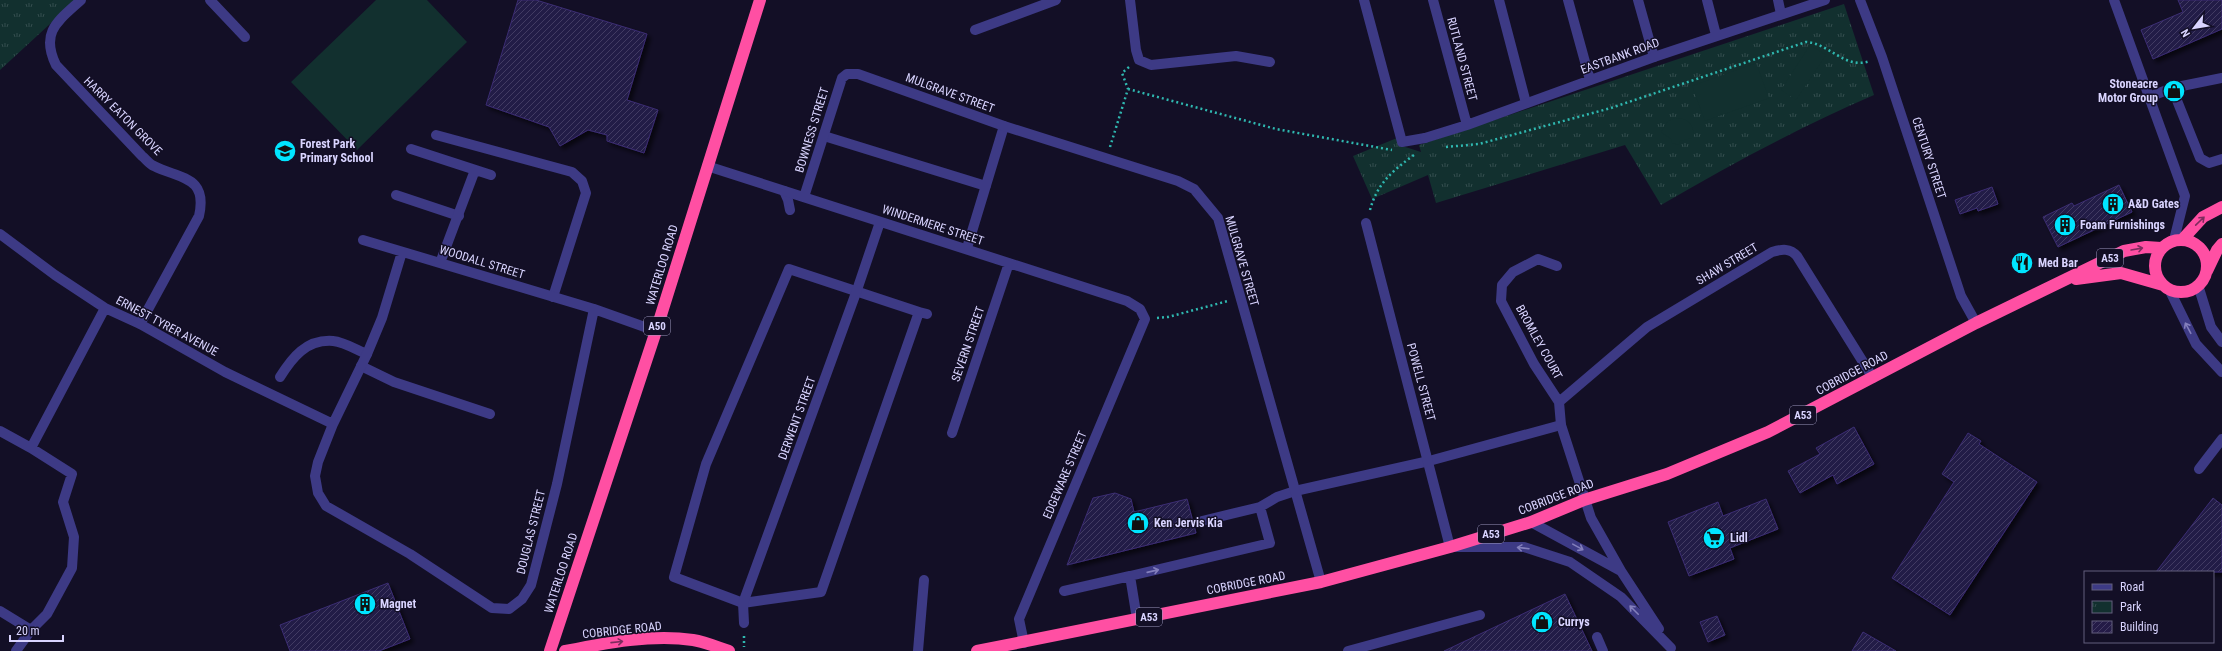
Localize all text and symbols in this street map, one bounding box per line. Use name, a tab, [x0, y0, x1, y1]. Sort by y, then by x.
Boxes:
north arrow	[2174, 8, 2214, 48]
street label: RUTLAND STREET	[1444, 16, 1480, 102]
text: N	[2178, 26, 2193, 39]
street label: EASTBANK ROAD	[1579, 35, 1661, 77]
street label: MULGRAVE STREET	[904, 70, 996, 116]
street label: HARRY EATON GROVE	[81, 74, 165, 158]
place label: Stoneacre Motor Group	[2098, 77, 2158, 105]
shop icon: Stoneacre Motor Group	[2161, 78, 2187, 104]
street label: BOWNESS STREET	[792, 86, 832, 174]
street label: CENTURY STREET	[1909, 115, 1949, 201]
place label: Forest Park Primary School	[300, 137, 373, 165]
school or university icon: Forest Park Primary School	[272, 138, 298, 164]
building icon: A&D Gates	[2100, 191, 2126, 217]
place label: A&D Gates	[2128, 197, 2180, 211]
street label: WINDERMERE STREET	[880, 202, 986, 248]
building icon: Foam Furnishings	[2052, 212, 2078, 238]
street label: MULGRAVE STREET	[1222, 214, 1262, 308]
one-way arrow	[2195, 216, 2205, 226]
place label: Foam Furnishings	[2080, 218, 2166, 232]
street label: WATERLOO ROAD	[643, 223, 681, 307]
street label: SHAW STREET	[1694, 240, 1760, 288]
street label: WOODALL STREET	[438, 242, 526, 282]
one-way arrow	[2130, 245, 2143, 253]
road number: A53	[2097, 249, 2123, 267]
restaurant icon: Med Bar	[2009, 250, 2035, 276]
place label: Med Bar	[2038, 256, 2078, 270]
street label: ERNEST TYRER AVENUE	[113, 293, 221, 359]
street label: BROMLEY COURT	[1513, 302, 1565, 382]
street label: SEVERN STREET	[949, 305, 987, 383]
road number: A50	[644, 317, 670, 335]
one-way arrow	[2184, 322, 2191, 334]
street label: POWELL STREET	[1404, 341, 1438, 423]
street label: COBRIDGE ROAD	[1813, 348, 1891, 398]
street label: DERWENT STREET	[775, 375, 819, 461]
road number: A53	[1790, 406, 1816, 424]
street label: EDGEWARE STREET	[1040, 429, 1090, 521]
street label: COBRIDGE ROAD	[1516, 476, 1596, 518]
street label: DOUGLAS STREET	[514, 488, 548, 576]
shop icon: Ken Jervis Kia	[1125, 510, 1151, 536]
place label: Ken Jervis Kia	[1154, 516, 1223, 530]
road number: A53	[1478, 525, 1504, 543]
supermarket icon: Lidl	[1701, 525, 1727, 551]
street label: WATERLOO ROAD	[541, 531, 581, 615]
place label: Lidl	[1730, 531, 1748, 545]
one-way arrow	[1516, 544, 1529, 552]
one-way arrow	[1572, 544, 1584, 552]
one-way arrow	[1146, 566, 1159, 574]
street label: COBRIDGE ROAD	[1205, 568, 1287, 597]
legend	[2084, 571, 2214, 643]
text: Road	[2120, 580, 2144, 594]
building icon: Magnet	[352, 591, 378, 617]
place label: Magnet	[380, 597, 416, 611]
text: Park	[2120, 600, 2142, 614]
one-way arrow	[1629, 605, 1639, 615]
road number: A53	[1136, 608, 1162, 626]
shop icon: Currys	[1529, 609, 1555, 635]
place label: Currys	[1558, 615, 1590, 629]
scale bar	[10, 617, 63, 643]
street label: COBRIDGE ROAD	[582, 619, 663, 641]
text: Building	[2120, 620, 2158, 634]
text: 20 m	[16, 624, 40, 638]
one-way arrow	[610, 638, 623, 646]

